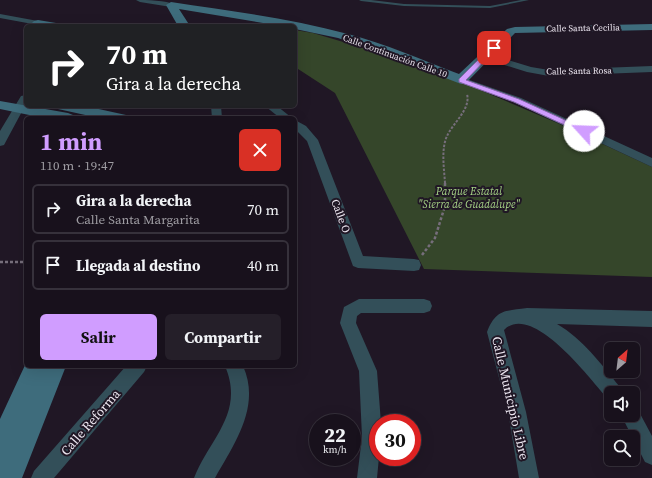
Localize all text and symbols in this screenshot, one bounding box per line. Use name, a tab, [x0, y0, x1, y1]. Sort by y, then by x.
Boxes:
street label: Calle Santa Cecilia	[546, 21, 620, 35]
pin	[477, 31, 511, 65]
street label: Calle Continuación Calle 10	[341, 32, 449, 81]
text: 70 m	[106, 35, 168, 73]
icon: arrive	[483, 37, 505, 59]
icon: right	[40, 40, 92, 92]
street label: Calle Santa Rosa	[546, 64, 612, 78]
text: Gira a la derecha	[106, 71, 241, 96]
position arrow	[563, 110, 605, 152]
text: 1 min	[40, 125, 102, 158]
button: close	[239, 129, 281, 171]
text: 110 m · 19:47	[40, 157, 114, 174]
park label: Parque Estatal "Sierra de Guadalupe"	[418, 184, 520, 212]
text: Gira a la derecha	[76, 190, 191, 211]
street label: Calle O	[327, 197, 354, 235]
icon: right	[42, 198, 64, 220]
text: 70 m	[247, 199, 279, 220]
text: Calle Santa Margarita	[76, 211, 200, 228]
icon: arrive	[42, 254, 64, 276]
text: Llegada al destino	[76, 255, 201, 276]
text: 40 m	[247, 255, 279, 276]
button: Salir	[40, 314, 157, 360]
button: Compartir	[165, 314, 281, 360]
street label: Calle Municipio Libre	[488, 335, 533, 462]
north arrow	[604, 342, 640, 378]
map controls	[604, 342, 640, 466]
street label: Calle Reforma	[57, 385, 124, 459]
button: sound	[604, 386, 640, 422]
speed limit sign: 30	[369, 414, 421, 466]
text: 22	[324, 421, 346, 449]
button: search	[604, 430, 640, 466]
text: km/h	[323, 443, 347, 456]

